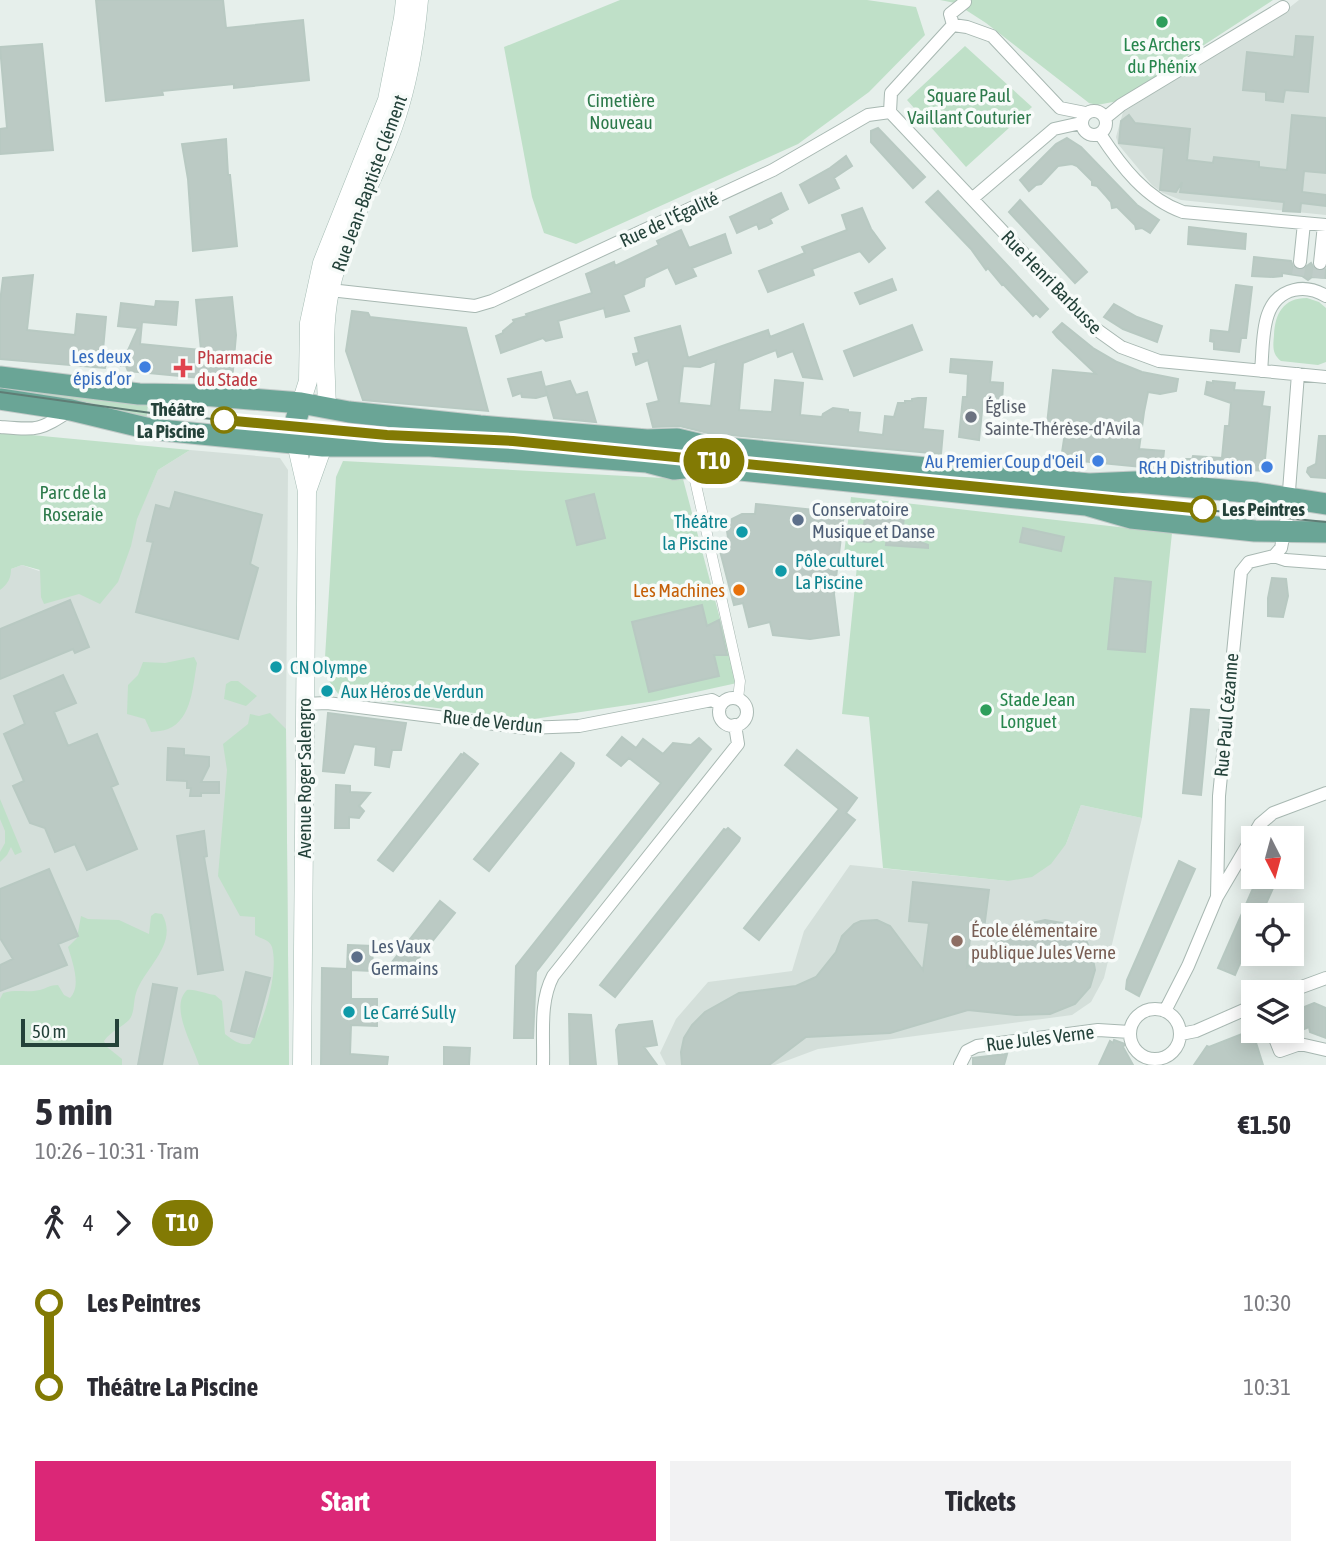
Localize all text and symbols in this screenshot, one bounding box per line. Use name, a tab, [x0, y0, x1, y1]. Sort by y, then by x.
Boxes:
marker: Les Archers du Phénix	[1154, 14, 1170, 30]
place label: Les Archers du Phénix	[1123, 33, 1201, 77]
park label: Square Paul Vaillant Couturier	[907, 84, 1031, 128]
park label: Cimetière Nouveau	[587, 89, 655, 133]
street label: Rue Jean-Baptiste Clément	[327, 92, 411, 274]
street label: Rue de l'Égalité	[616, 187, 722, 251]
street label: Rue Henri Barbusse	[997, 226, 1107, 338]
place label: Les deux épis d’or	[71, 345, 131, 389]
place label: Pharmacie du Stade	[197, 346, 273, 390]
marker: Les deux épis d’or	[137, 359, 153, 375]
marker: Pharmacie du Stade	[175, 360, 191, 376]
place label: Église Sainte-Thérèse-d'Avila	[985, 395, 1141, 439]
place label: Théâtre La Piscine	[137, 398, 205, 442]
marker: Théâtre La Piscine	[211, 407, 237, 433]
marker: Église Sainte-Thérèse-d'Avila	[963, 409, 979, 425]
line badge: T10	[674, 438, 754, 484]
text: T10	[697, 447, 731, 474]
place label: Au Premier Coup d'Oeil	[925, 450, 1084, 472]
marker: Au Premier Coup d'Oeil	[1090, 453, 1106, 469]
place label: RCH Distribution	[1138, 456, 1253, 478]
marker: RCH Distribution	[1259, 459, 1275, 475]
park label: Parc de la Roseraie	[39, 481, 107, 525]
marker: Les Peintres	[1190, 496, 1216, 522]
place label: Conservatoire Musique et Danse	[812, 498, 935, 542]
place label: Les Peintres	[1222, 498, 1305, 520]
place label: Théâtre la Piscine	[662, 510, 728, 554]
marker: Conservatoire Musique et Danse	[790, 512, 806, 528]
marker: Théâtre la Piscine	[734, 524, 750, 540]
place label: Pôle culturel La Piscine	[795, 549, 884, 593]
marker: Pôle culturel La Piscine	[773, 563, 789, 579]
place label: Les Machines	[633, 579, 725, 601]
marker: Les Machines	[731, 582, 747, 598]
street label: Rue Paul Cézanne	[1210, 652, 1242, 778]
place label: CN Olympe	[290, 656, 367, 678]
marker: CN Olympe	[268, 659, 284, 675]
place label: Aux Héros de Verdun	[341, 680, 484, 702]
marker: Aux Héros de Verdun	[319, 683, 335, 699]
place label: Stade Jean Longuet	[1000, 688, 1075, 732]
street label: Avenue Roger Salengro	[293, 698, 315, 858]
marker: Stade Jean Longuet	[978, 702, 994, 718]
street label: Rue de Verdun	[442, 705, 544, 737]
north arrow	[1241, 826, 1304, 889]
map controls	[1241, 826, 1304, 1043]
button: locate	[1241, 903, 1304, 966]
place label: École élémentaire publique Jules Verne	[971, 919, 1116, 963]
marker: École élémentaire publique Jules Verne	[949, 933, 965, 949]
place label: Les Vaux Germains	[371, 935, 438, 979]
marker: Les Vaux Germains	[349, 949, 365, 965]
button: layers	[1241, 980, 1304, 1043]
place label: Le Carré Sully	[363, 1001, 456, 1023]
marker: Le Carré Sully	[341, 1004, 357, 1020]
scale bar	[21, 1016, 119, 1048]
text: 50 m	[32, 1020, 66, 1042]
street label: Rue Jules Verne	[985, 1020, 1095, 1056]
text: 5 min	[35, 1090, 113, 1133]
text: €1.50	[1238, 1110, 1291, 1140]
text: 10:26 – 10:31 · Tram	[35, 1138, 200, 1164]
icon: walk	[35, 1204, 73, 1242]
icon: forward	[104, 1204, 142, 1242]
text: T10	[166, 1209, 199, 1236]
text: 4	[83, 1210, 94, 1236]
text: Les Peintres	[87, 1288, 201, 1318]
text: 10:30	[1243, 1290, 1291, 1316]
text: Théâtre La Piscine	[87, 1372, 258, 1402]
text: 10:31	[1243, 1374, 1291, 1400]
button: Start	[35, 1461, 656, 1541]
button: Tickets	[670, 1461, 1291, 1541]

